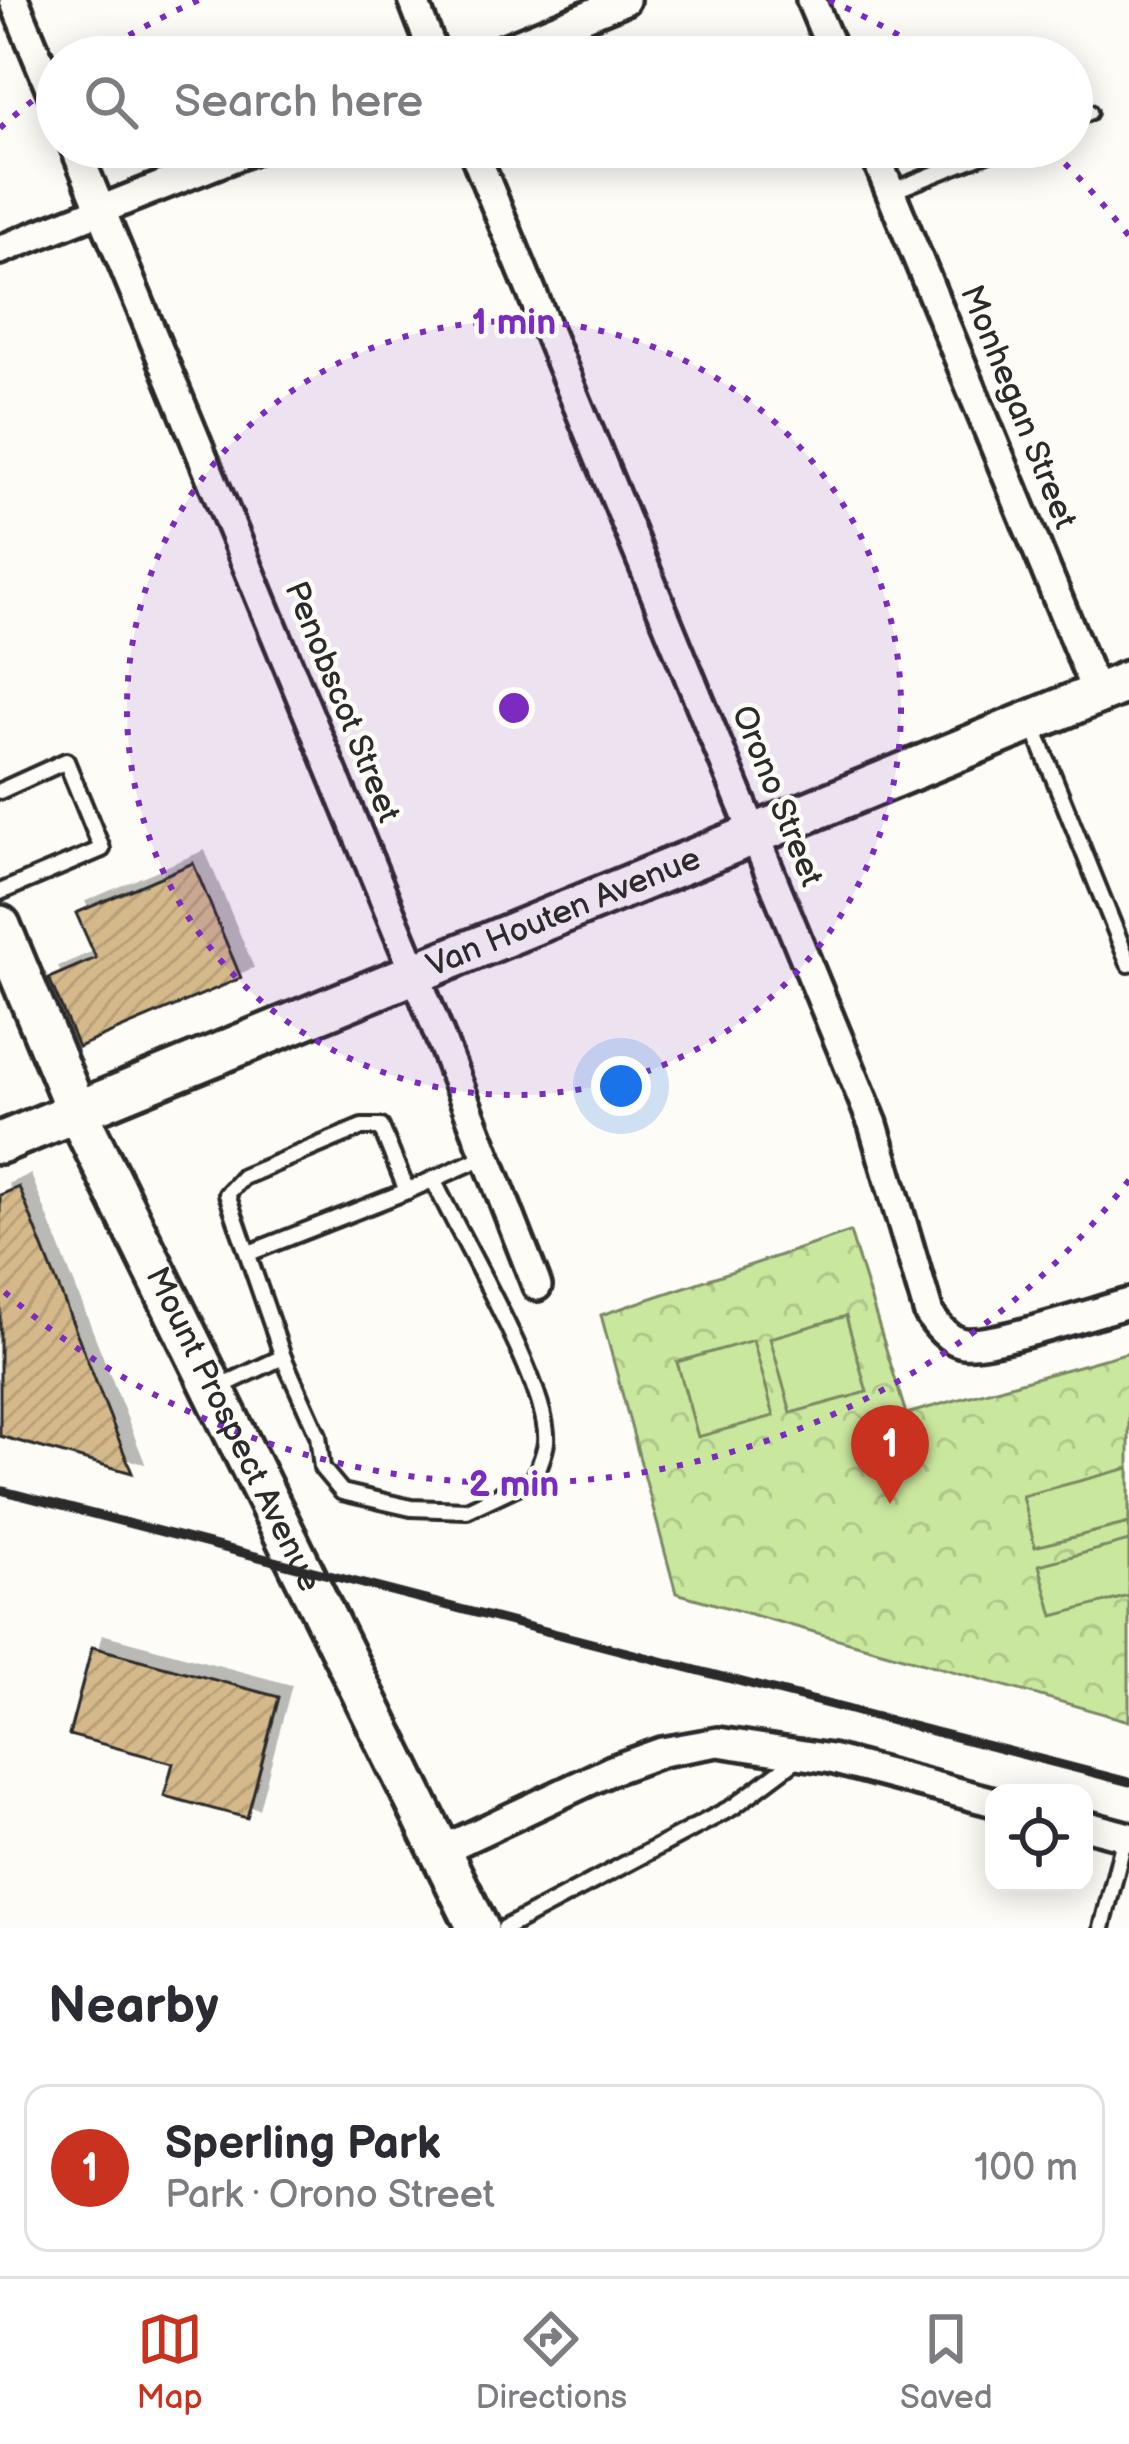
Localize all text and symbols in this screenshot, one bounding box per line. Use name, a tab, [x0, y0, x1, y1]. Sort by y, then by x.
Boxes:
search box	[36, 36, 1093, 168]
icon: search	[78, 69, 144, 135]
text: Search here	[174, 75, 423, 130]
street label: Monhegan Street	[951, 279, 1085, 535]
text: 1 min	[472, 302, 556, 345]
street label: Penobscot Street	[275, 576, 409, 828]
centre of rings	[493, 687, 535, 729]
street label: Orono Street	[723, 700, 831, 892]
street label: Van Houten Avenue	[421, 839, 706, 986]
your location	[591, 1056, 651, 1116]
street label: Mount Prospect Avenue	[136, 1261, 330, 1598]
pin: 1	[851, 1405, 929, 1504]
text: 2 min	[469, 1464, 559, 1507]
map controls	[985, 1784, 1093, 1892]
button: locate	[985, 1784, 1093, 1892]
text: Nearby	[48, 1976, 219, 2037]
text: Sperling Park	[165, 2117, 441, 2172]
text: 1	[82, 2145, 98, 2192]
text: 100 m	[974, 2145, 1078, 2192]
text: Park · Orono Street	[165, 2172, 495, 2219]
tab: Map	[136, 2306, 203, 2418]
tab: Directions	[475, 2306, 627, 2418]
tab: Saved	[900, 2306, 993, 2418]

